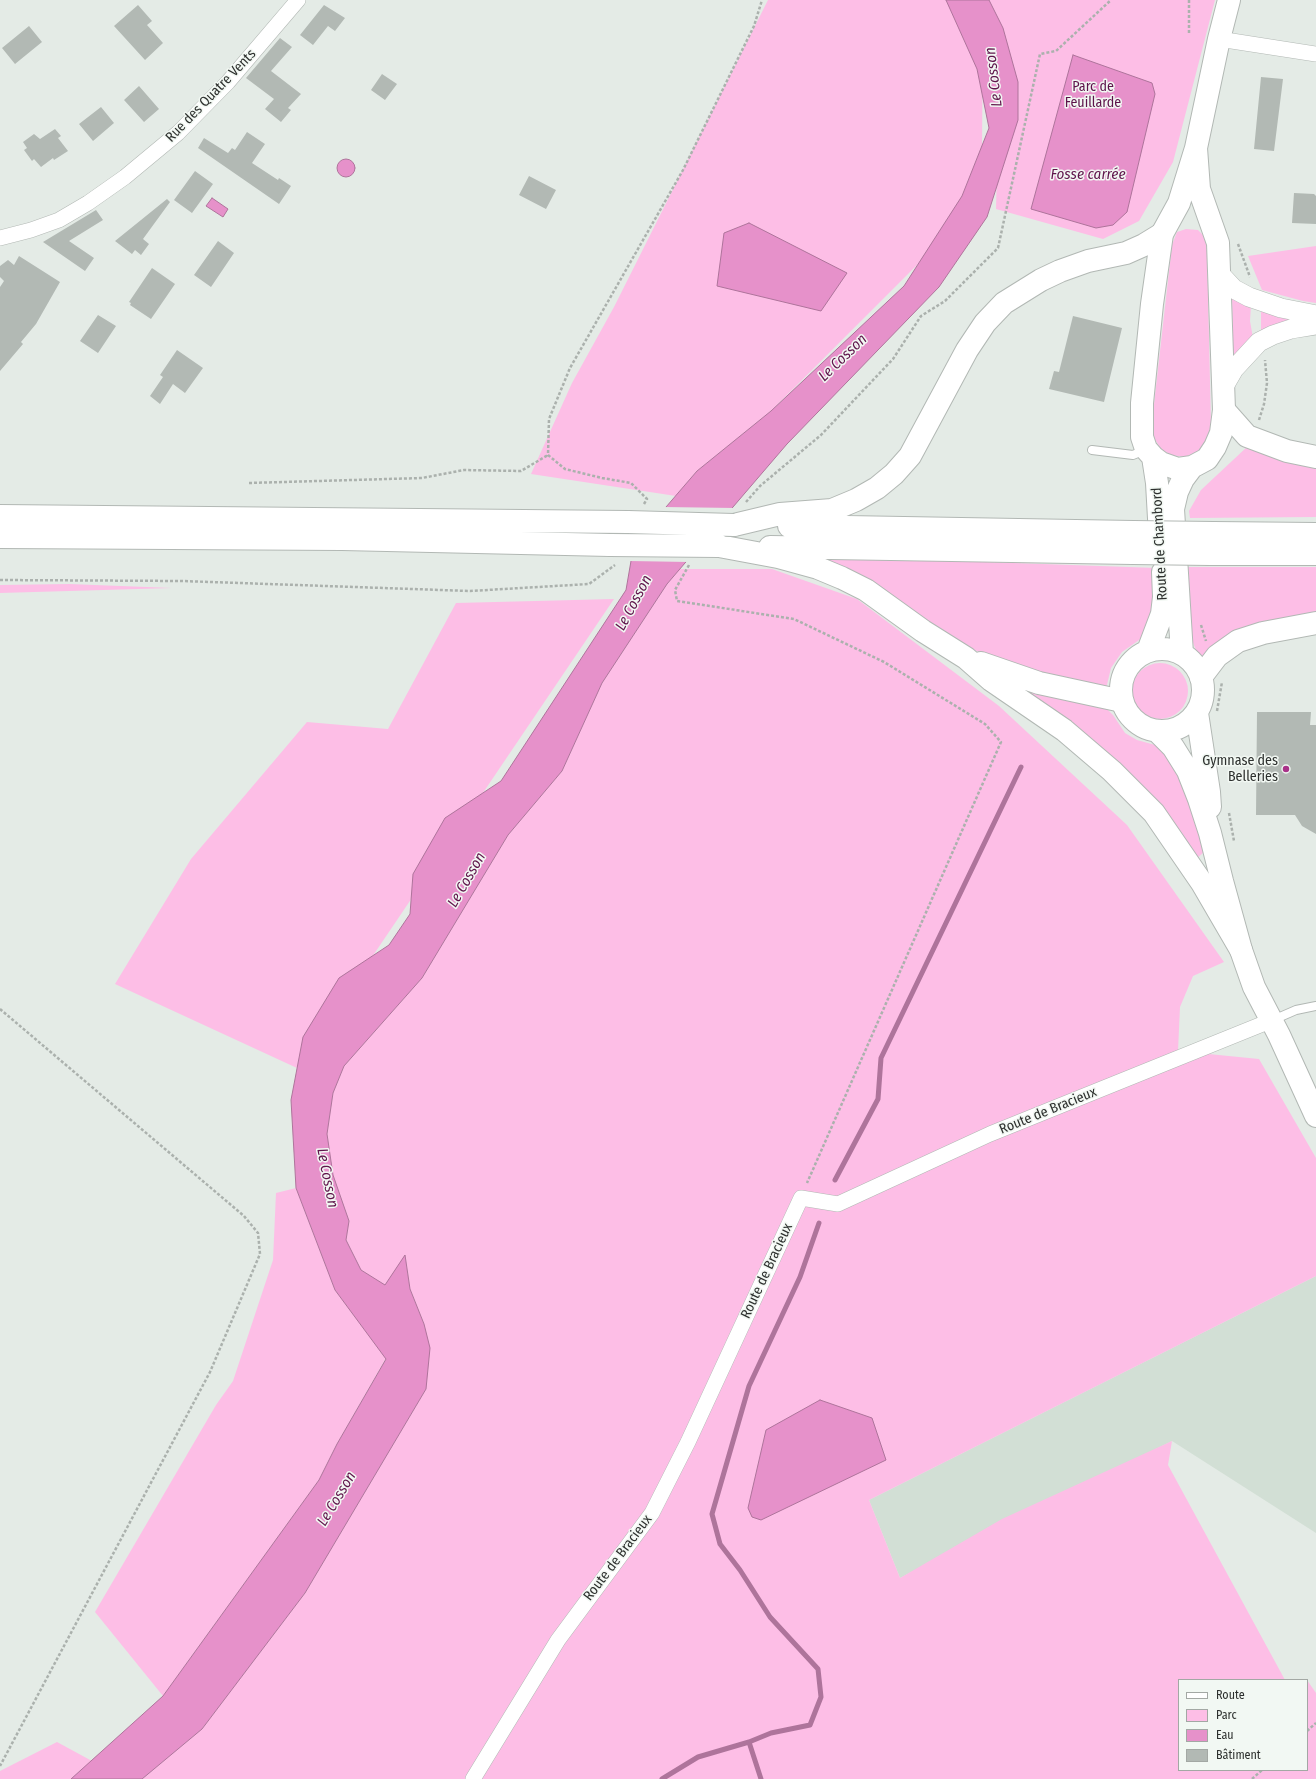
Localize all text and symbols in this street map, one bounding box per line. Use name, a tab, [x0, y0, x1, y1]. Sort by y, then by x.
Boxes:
street label: Rue des Quatre Vents	[162, 46, 260, 146]
water label: Le Cosson	[981, 46, 1007, 108]
park label: Parc de Feuillarde	[1065, 79, 1121, 112]
water label: Fosse carrée	[1051, 166, 1125, 184]
water label: Le Cosson	[815, 331, 871, 385]
street label: Route de Chambord	[1149, 487, 1171, 601]
water label: Le Cosson	[612, 572, 656, 634]
place label: Gymnase des Belleries	[1202, 753, 1278, 786]
marker: Gymnase des Belleries	[1281, 764, 1291, 774]
water label: Le Cosson	[444, 849, 490, 911]
street label: Route de Bracieux	[997, 1084, 1099, 1138]
water label: Le Cosson	[312, 1147, 342, 1209]
street label: Route de Bracieux	[738, 1221, 796, 1321]
water label: Le Cosson	[314, 1469, 360, 1529]
street label: Route de Bracieux	[580, 1512, 656, 1604]
legend	[1178, 1679, 1308, 1771]
text: Route	[1216, 1688, 1245, 1702]
text: Parc	[1216, 1708, 1237, 1722]
text: Eau	[1216, 1728, 1234, 1742]
text: Bâtiment	[1216, 1748, 1261, 1762]

